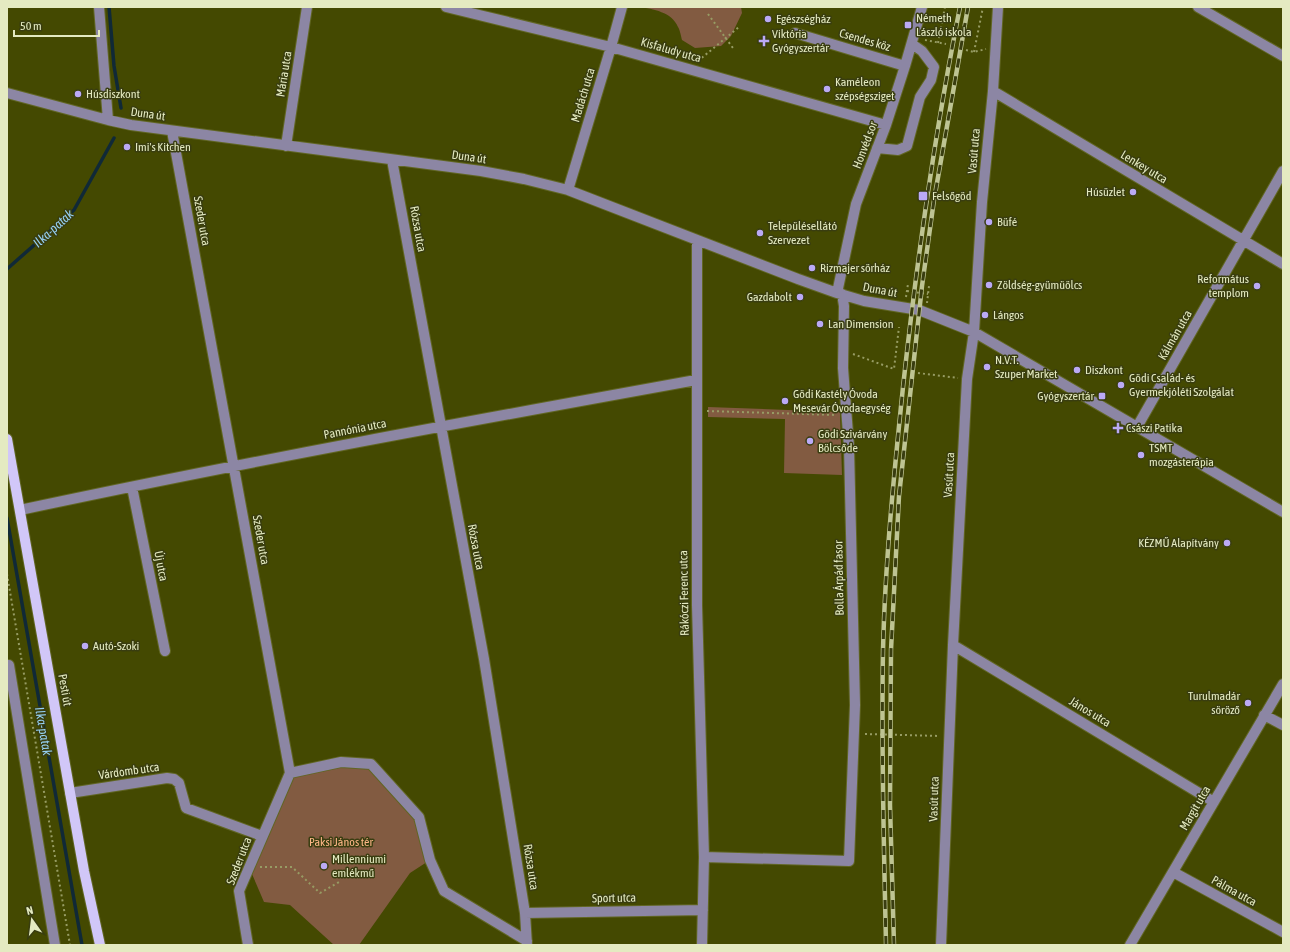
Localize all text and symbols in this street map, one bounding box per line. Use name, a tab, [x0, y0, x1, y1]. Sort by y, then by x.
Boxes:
place label: Németh László iskola	[916, 11, 972, 39]
scale bar	[14, 12, 99, 38]
place label: Egészségház	[776, 12, 831, 26]
marker: Egészségház	[763, 14, 773, 24]
text: 50 m	[20, 19, 42, 33]
marker: Németh László iskola	[903, 20, 913, 30]
street label: Csendes köz	[838, 26, 893, 54]
place label: Viktória Gyógyszertár	[772, 27, 829, 55]
street label: Kisfaludy utca	[639, 35, 703, 65]
marker: Viktória Gyógyszertár	[759, 36, 769, 46]
street label: Mária utca	[273, 50, 295, 98]
street label: Madách utca	[568, 66, 598, 124]
place label: Kaméleon szépségsziget	[835, 75, 895, 103]
marker: Kaméleon szépségsziget	[822, 84, 832, 94]
place label: Húsdiszkont	[86, 87, 141, 101]
marker: Húsdiszkont	[73, 89, 83, 99]
street label: Duna út	[130, 105, 167, 123]
street label: Honvéd sor	[850, 119, 881, 171]
street label: Vasút utca	[965, 128, 983, 174]
place label: Imi's Kitchen	[135, 140, 191, 154]
marker: Imi's Kitchen	[122, 142, 132, 152]
street label: Duna út	[451, 148, 488, 166]
street label: Lenkey utca	[1118, 148, 1170, 186]
place label: Húsüzlet	[1086, 185, 1126, 199]
marker: Húsüzlet	[1128, 187, 1138, 197]
place label: Felsőgöd	[932, 189, 971, 203]
marker: Felsőgöd	[917, 190, 929, 202]
street label: Szeder utca	[191, 195, 213, 247]
street label: Rózsa utca	[407, 205, 429, 253]
water label: Ilka-patak	[30, 206, 77, 250]
place label: Büfé	[997, 215, 1017, 229]
marker: Büfé	[984, 217, 994, 227]
place label: Településellátó Szervezet	[768, 219, 837, 247]
marker: Településellátó Szervezet	[755, 228, 765, 238]
place label: Rizmajer sörház	[820, 261, 891, 275]
marker: Rizmajer sörház	[807, 263, 817, 273]
place label: Református templom	[1197, 272, 1249, 300]
place label: Zöldség-gyümüölcs	[997, 278, 1082, 292]
street label: Duna út	[862, 280, 899, 300]
marker: Zöldség-gyümüölcs	[984, 280, 994, 290]
marker: Református templom	[1252, 281, 1262, 291]
place label: Gazdabolt	[747, 290, 793, 304]
marker: Gazdabolt	[795, 292, 805, 302]
place label: Lángos	[993, 308, 1024, 322]
street label: Kálmán utca	[1155, 308, 1195, 362]
marker: Lángos	[980, 310, 990, 320]
place label: Lan Dimension	[828, 317, 894, 331]
marker: Lan Dimension	[815, 319, 825, 329]
place label: N.V.T. Szuper Market	[995, 353, 1058, 381]
marker: N.V.T. Szuper Market	[982, 362, 992, 372]
place label: Diszkont	[1085, 363, 1124, 377]
marker: Diszkont	[1072, 365, 1082, 375]
place label: Gödi Család- és Gyermekjóléti Szolgálat	[1129, 371, 1234, 399]
marker: Gödi Család- és Gyermekjóléti Szolgálat	[1116, 380, 1126, 390]
place label: Gödi Kastély Óvoda Mesevár Óvodaegység	[793, 387, 892, 415]
place label: Gyógyszertár	[1037, 389, 1094, 403]
marker: Gyógyszertár	[1097, 391, 1107, 401]
marker: Gödi Kastély Óvoda Mesevár Óvodaegység	[780, 396, 790, 406]
street label: Pannónia utca	[323, 416, 387, 442]
place label: Császi Patika	[1126, 421, 1182, 435]
marker: Császi Patika	[1113, 423, 1123, 433]
place label: Gödi Szivárvány Bölcsőde	[818, 427, 887, 455]
marker: Gödi Szivárvány Bölcsőde	[805, 436, 815, 446]
place label: TSMT mozgásterápia	[1149, 441, 1214, 469]
marker: TSMT mozgásterápia	[1136, 450, 1146, 460]
street label: Vasút utca	[941, 452, 957, 498]
street label: Szeder utca	[250, 514, 272, 566]
street label: Rózsa utca	[465, 523, 487, 571]
place label: KÉZMŰ Alapítvány	[1138, 536, 1219, 550]
marker: KÉZMŰ Alapítvány	[1222, 538, 1232, 548]
street label: Bolla Árpád fasor	[831, 540, 847, 616]
street label: Új utca	[151, 550, 171, 582]
street label: Rákóczi Ferenc utca	[676, 550, 692, 636]
place label: Autó-Szoki	[93, 639, 139, 653]
marker: Autó-Szoki	[80, 641, 90, 651]
street label: Pesti út	[55, 673, 75, 708]
place label: Turulmadár söröző	[1188, 689, 1240, 717]
street label: János utca	[1067, 694, 1113, 730]
marker: Turulmadár söröző	[1243, 698, 1253, 708]
water label: Ilka-patak	[32, 706, 55, 757]
street label: Várdomb utca	[98, 760, 160, 782]
street label: Vasút utca	[926, 776, 942, 822]
street label: Margit utca	[1177, 783, 1213, 833]
street label: Szeder utca	[223, 835, 255, 887]
park label: Paksi János tér	[309, 835, 374, 849]
street label: Rózsa utca	[520, 843, 542, 891]
place label: Millenniumi emlékmű	[332, 852, 386, 880]
marker: Millenniumi emlékmű	[319, 861, 329, 871]
street label: Pálma utca	[1209, 873, 1259, 909]
street label: Sport utca	[592, 891, 636, 905]
north arrow	[12, 900, 52, 940]
text: N	[25, 904, 34, 917]

